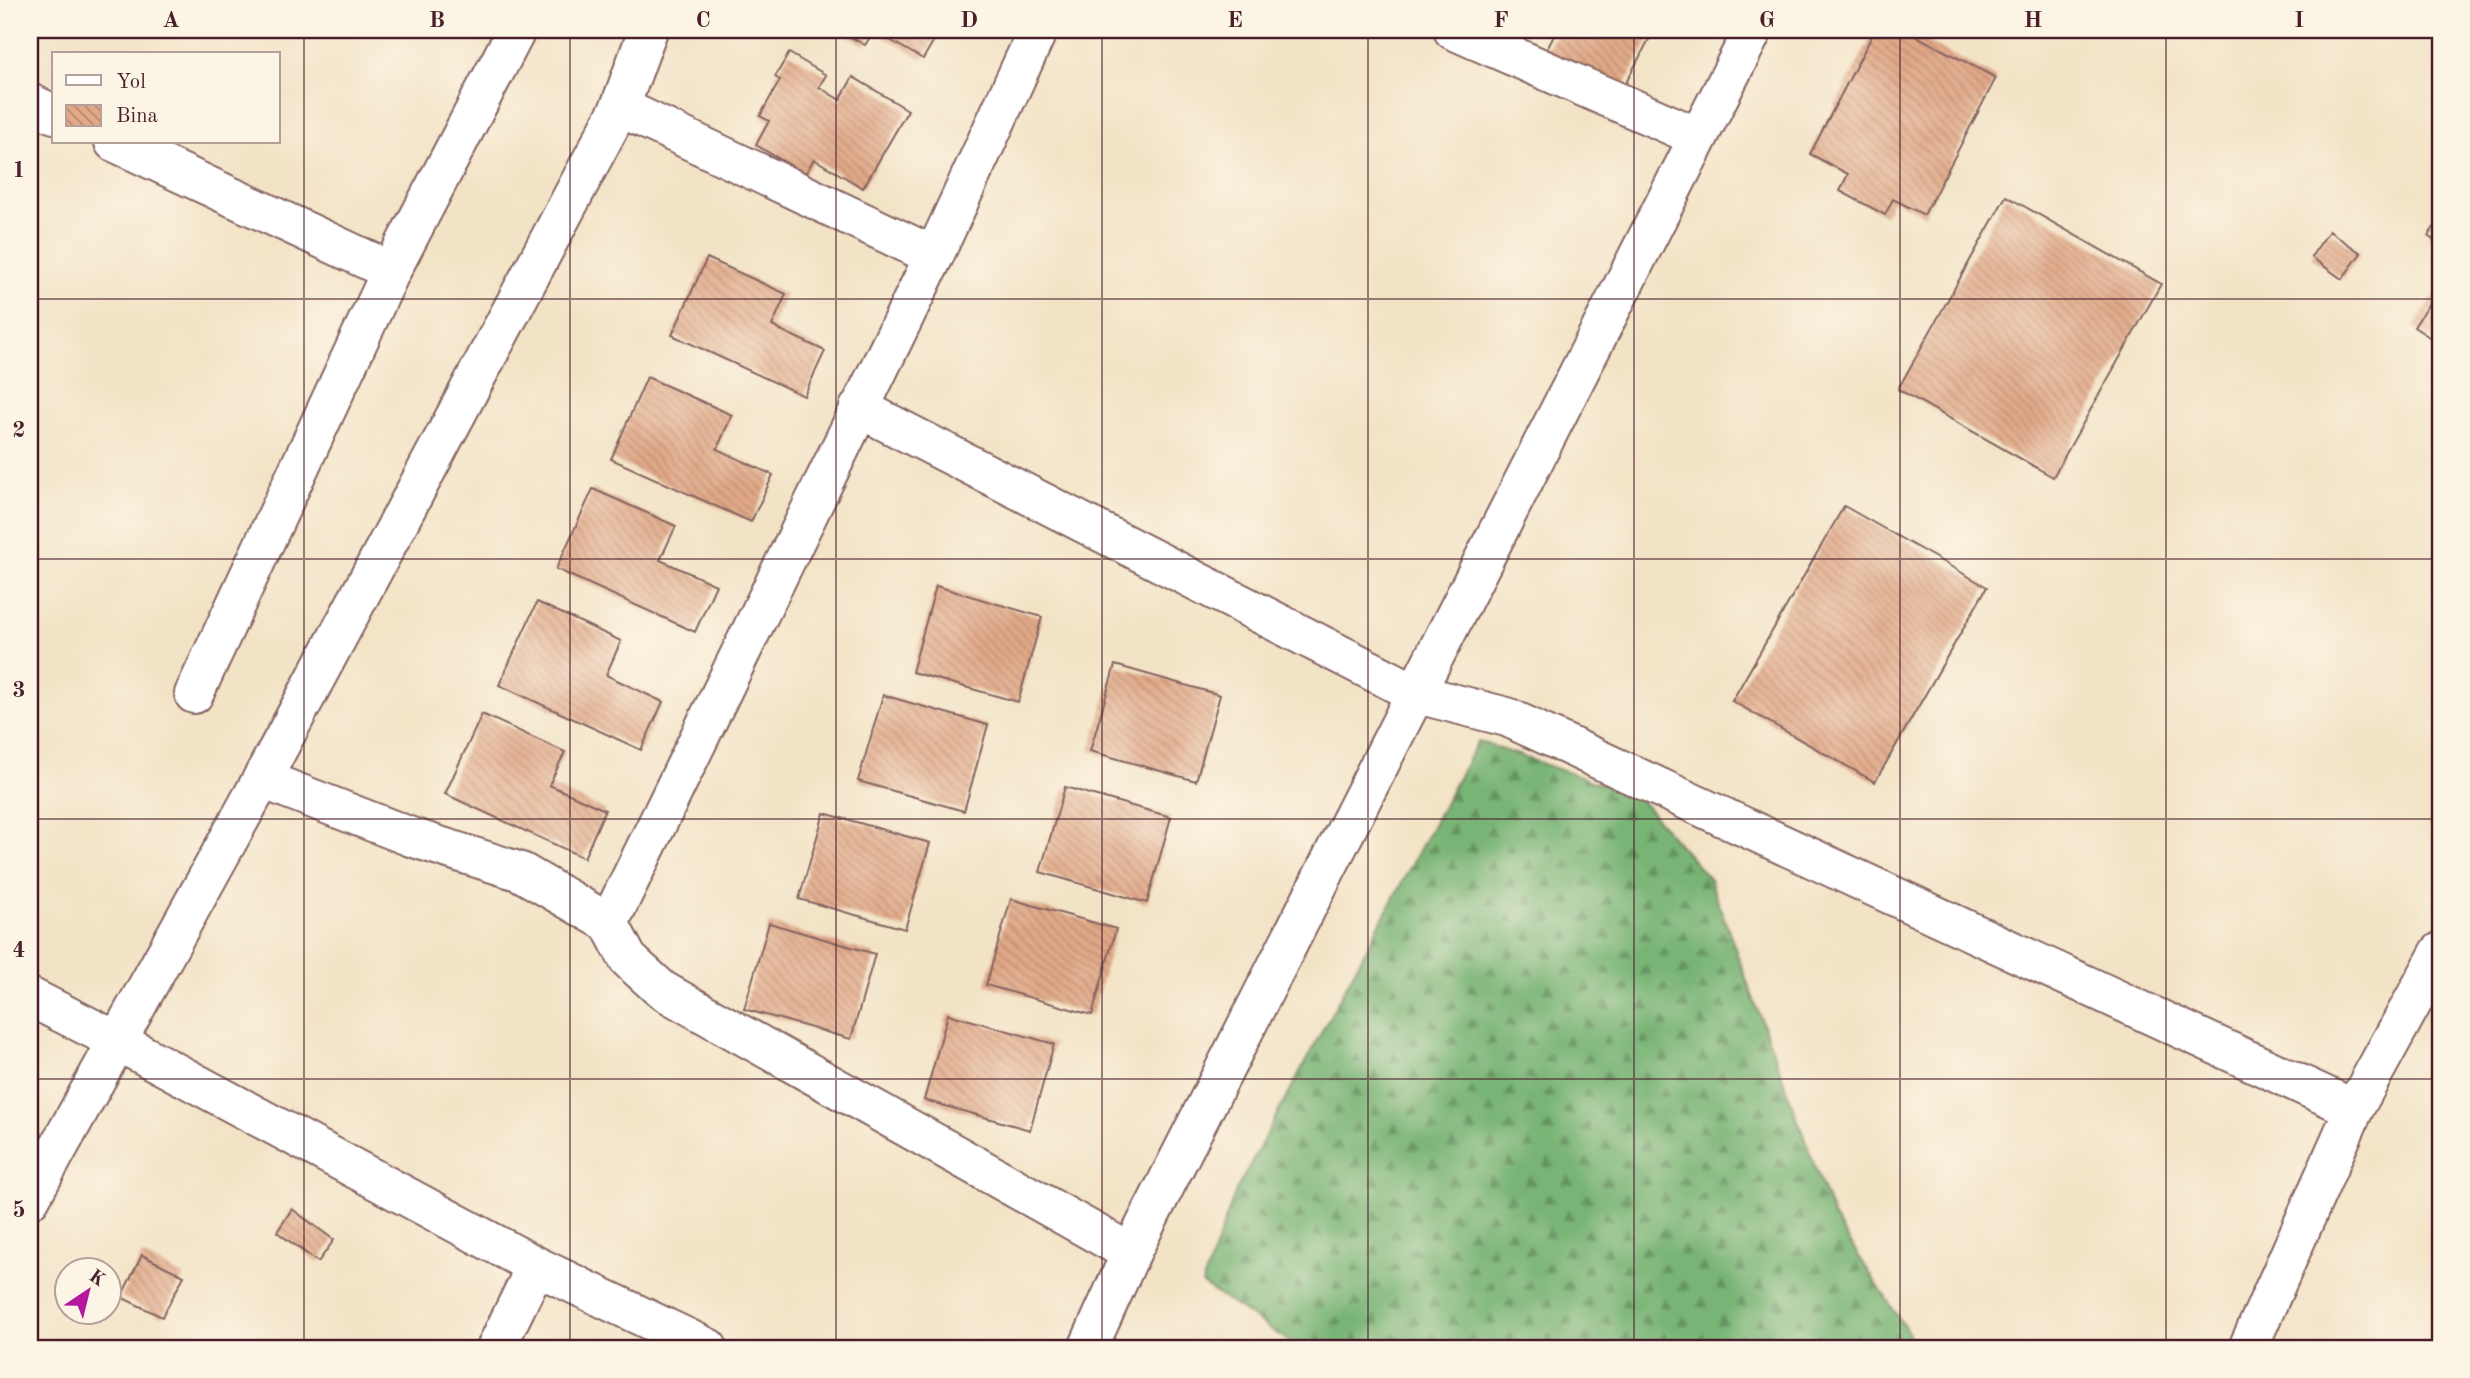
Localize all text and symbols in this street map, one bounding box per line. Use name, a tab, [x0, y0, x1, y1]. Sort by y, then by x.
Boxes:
text: A	[162, 9, 180, 32]
text: B	[429, 9, 445, 32]
text: C	[695, 9, 711, 32]
text: D	[960, 9, 978, 32]
text: E	[1227, 9, 1243, 32]
text: F	[1493, 9, 1509, 32]
text: G	[1759, 9, 1775, 32]
text: H	[2024, 9, 2042, 32]
text: I	[2294, 9, 2304, 32]
legend	[52, 52, 280, 144]
text: Yol	[116, 72, 146, 93]
text: Bina	[116, 106, 158, 127]
text: 1	[12, 159, 26, 182]
text: 2	[12, 419, 26, 442]
text: 3	[12, 679, 26, 702]
text: 4	[12, 939, 26, 962]
text: 5	[12, 1199, 26, 1222]
north arrow	[52, 1256, 122, 1326]
text: K	[85, 1267, 108, 1291]

